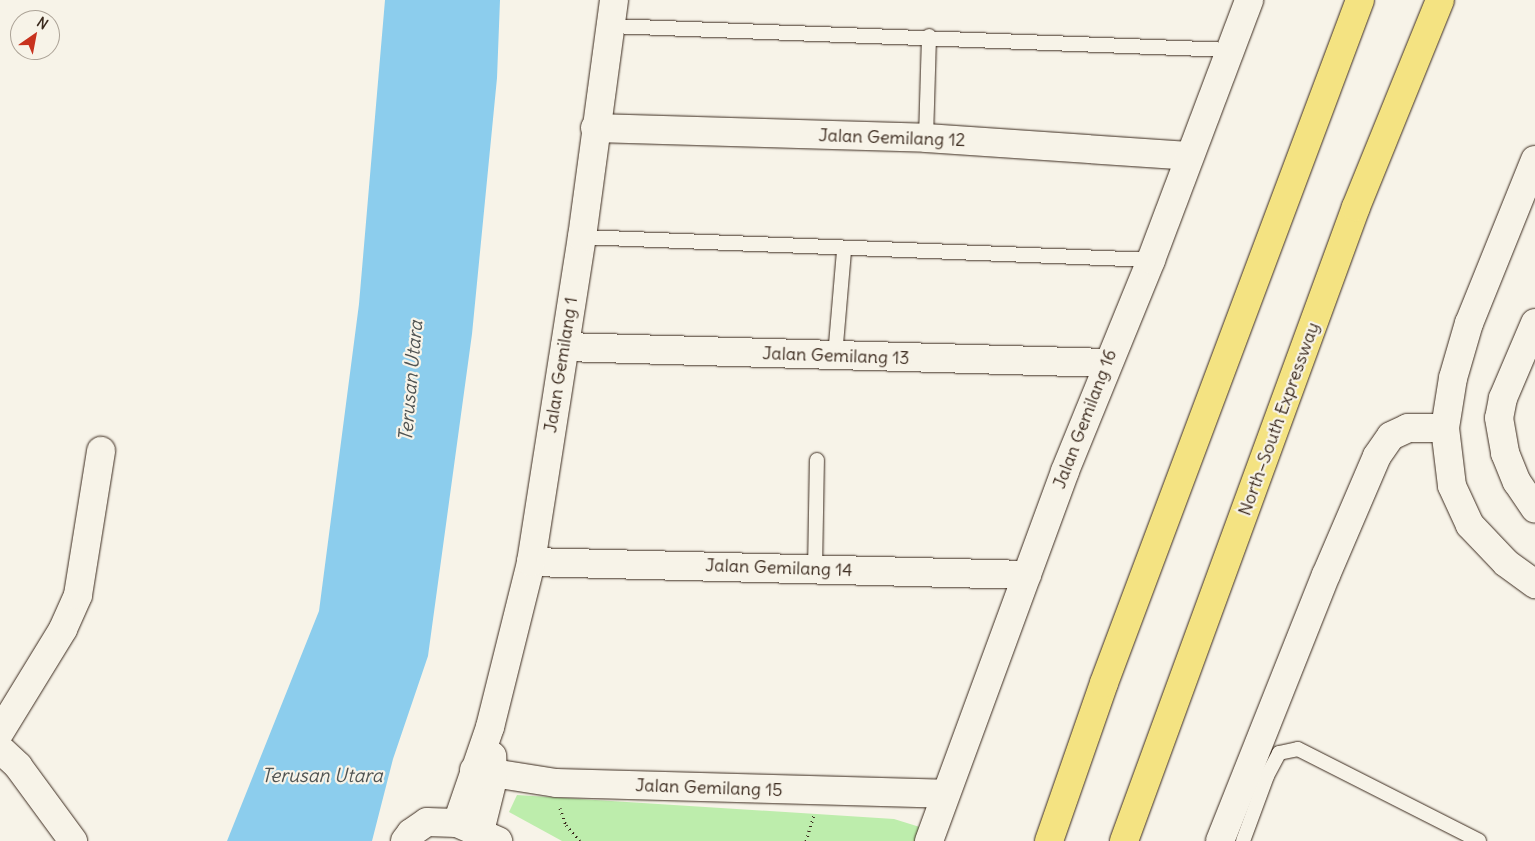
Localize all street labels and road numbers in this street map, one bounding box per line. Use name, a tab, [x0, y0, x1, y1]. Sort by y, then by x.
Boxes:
street label: Jalan Gemilang 12	[818, 125, 966, 151]
street label: Jalan Gemilang 1	[540, 296, 582, 434]
street label: North–South Expressway	[1234, 319, 1324, 519]
street label: Jalan Gemilang 13	[762, 343, 910, 369]
street label: Jalan Gemilang 16	[1048, 346, 1122, 492]
street label: Jalan Gemilang 14	[705, 555, 853, 581]
street label: Jalan Gemilang 15	[635, 775, 783, 801]

